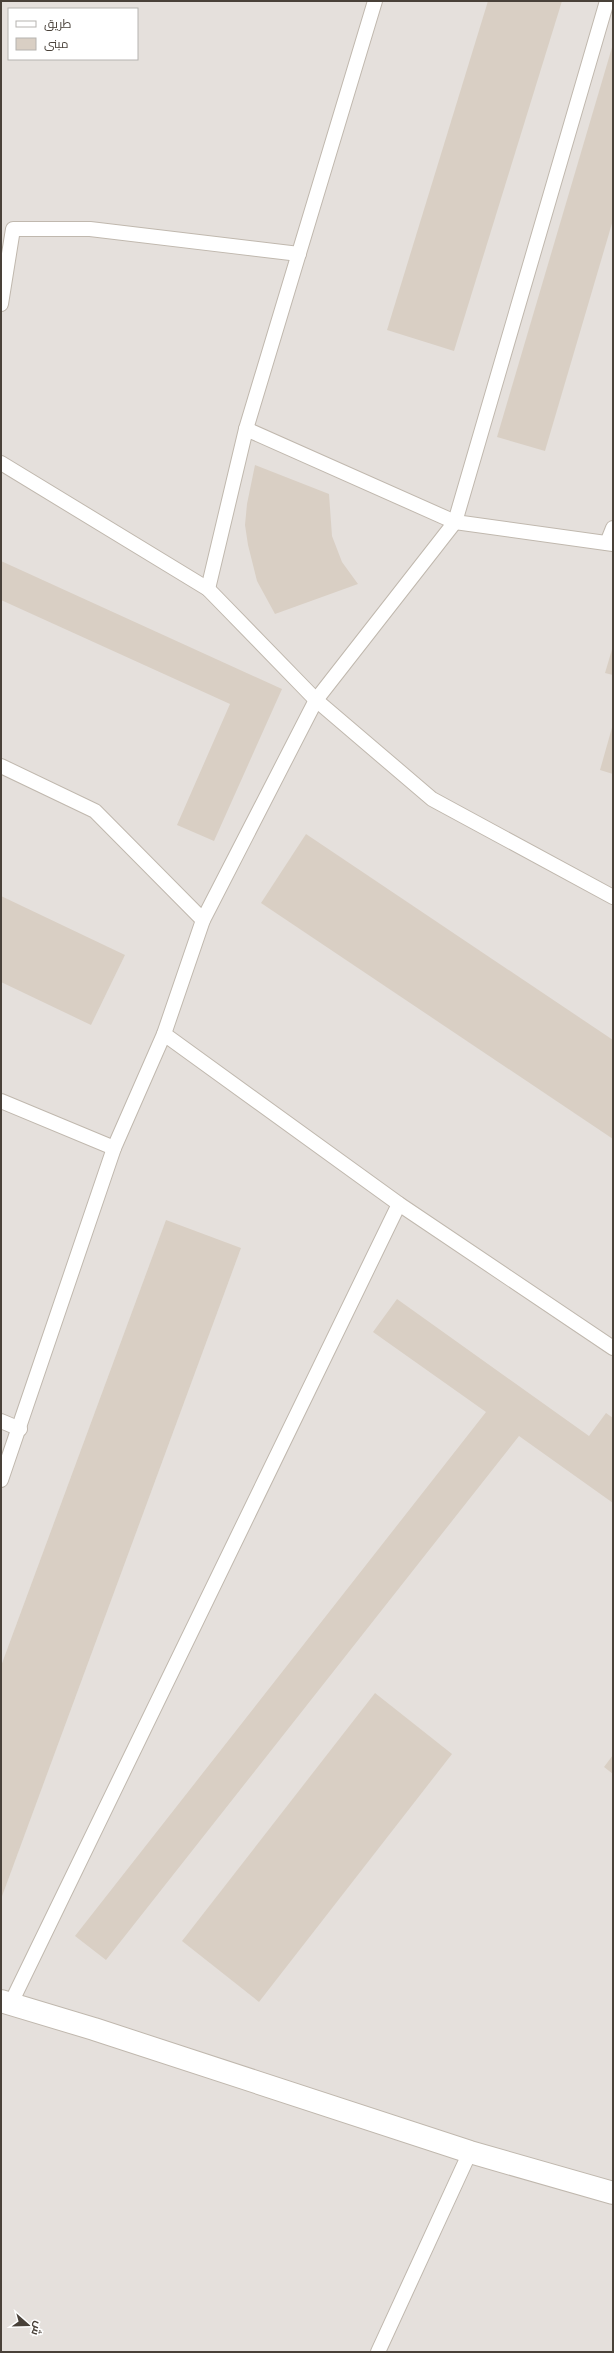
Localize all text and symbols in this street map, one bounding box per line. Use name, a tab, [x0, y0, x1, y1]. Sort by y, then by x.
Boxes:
legend	[8, 8, 138, 60]
text: طريق	[44, 16, 72, 32]
text: مبنى	[44, 36, 69, 52]
north arrow	[8, 2305, 48, 2345]
text: ش	[28, 2319, 46, 2337]

